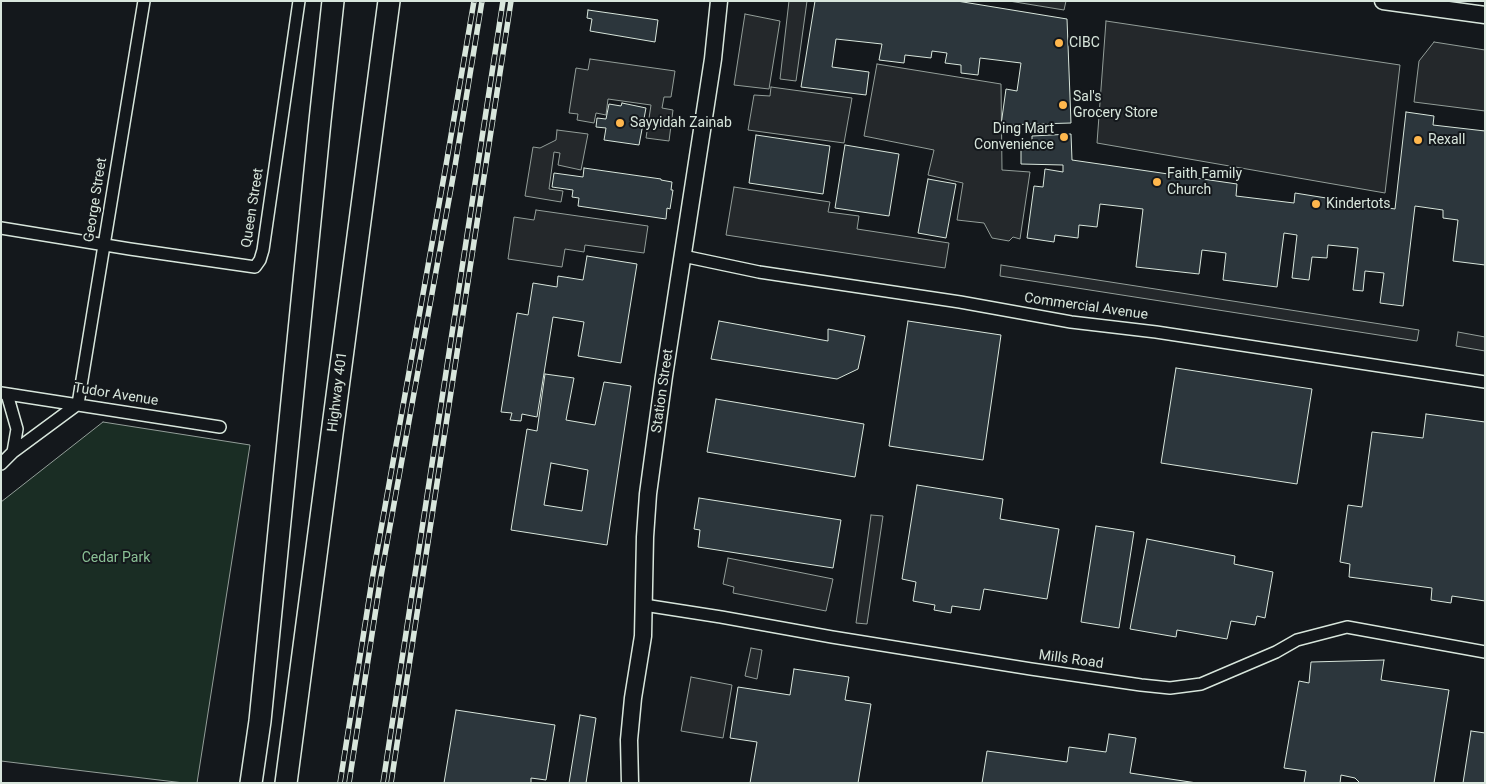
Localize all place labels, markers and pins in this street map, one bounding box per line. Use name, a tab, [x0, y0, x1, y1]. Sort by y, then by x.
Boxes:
place label: CIBC	[1069, 35, 1100, 51]
marker: CIBC	[1053, 37, 1065, 49]
place label: Sal's Grocery Store	[1073, 89, 1158, 121]
marker: Sal's Grocery Store	[1057, 99, 1069, 111]
place label: Sayyidah Zainab	[630, 115, 732, 131]
marker: Sayyidah Zainab	[614, 117, 626, 129]
place label: Ding Mart Convenience	[974, 121, 1054, 154]
marker: Ding Mart Convenience	[1058, 131, 1070, 143]
place label: Rexall	[1428, 132, 1465, 148]
marker: Rexall	[1412, 134, 1424, 146]
place label: Faith Family Church	[1167, 166, 1242, 198]
marker: Faith Family Church	[1151, 176, 1163, 188]
place label: Kindertots	[1326, 196, 1391, 212]
marker: Kindertots	[1310, 198, 1322, 210]

